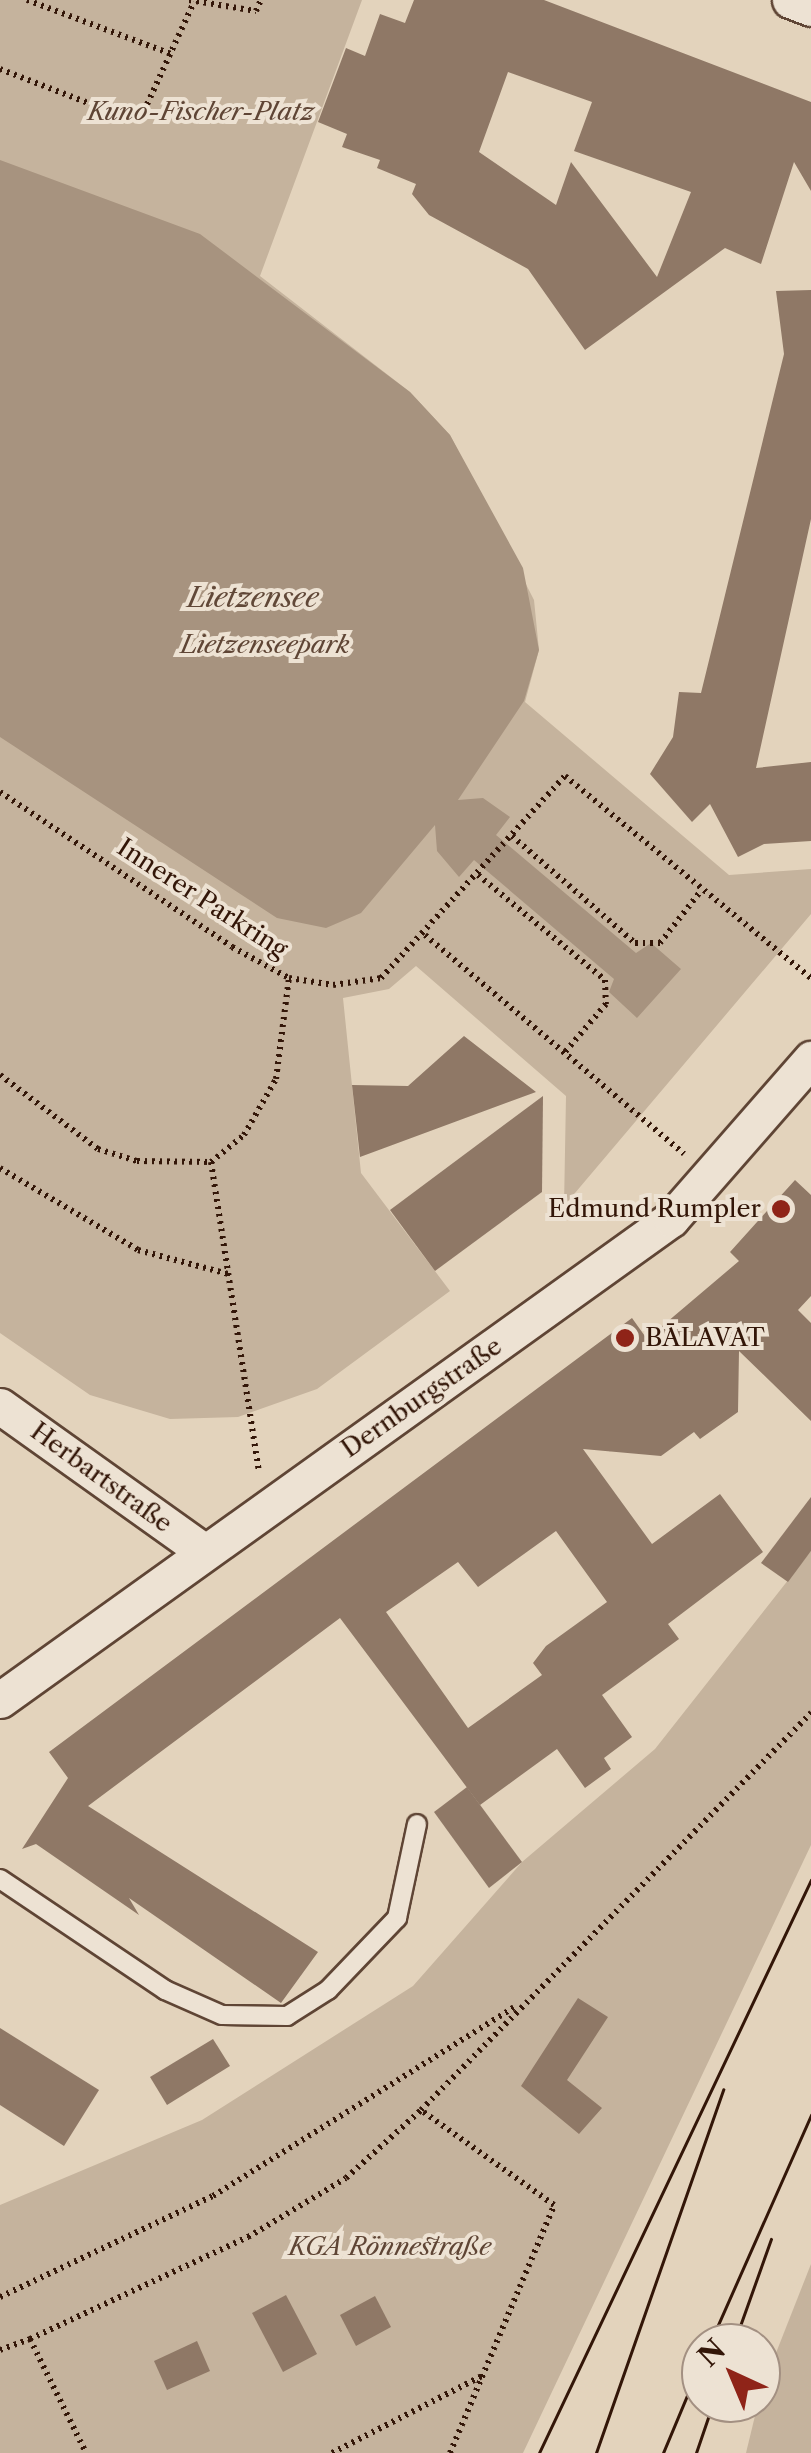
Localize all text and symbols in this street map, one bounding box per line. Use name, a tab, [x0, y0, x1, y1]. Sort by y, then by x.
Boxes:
park label: Kuno-Fischer-Platz	[88, 97, 314, 127]
water label: Lietzensee	[187, 580, 319, 614]
park label: Lietzenseepark	[180, 630, 350, 660]
street label: Innerer Parkring	[111, 833, 293, 965]
place label: Edmund Rumpler	[548, 1194, 761, 1224]
marker: Edmund Rumpler	[770, 1198, 792, 1220]
place label: BĀLAVAT	[645, 1323, 765, 1353]
marker: BĀLAVAT	[614, 1327, 636, 1349]
street label: Dernburgstraße	[336, 1331, 508, 1465]
street label: Herbartstraße	[24, 1417, 178, 1539]
park label: KGA Rönnestraße	[289, 2232, 491, 2262]
north arrow	[681, 2323, 781, 2423]
text: N	[691, 2332, 732, 2374]

